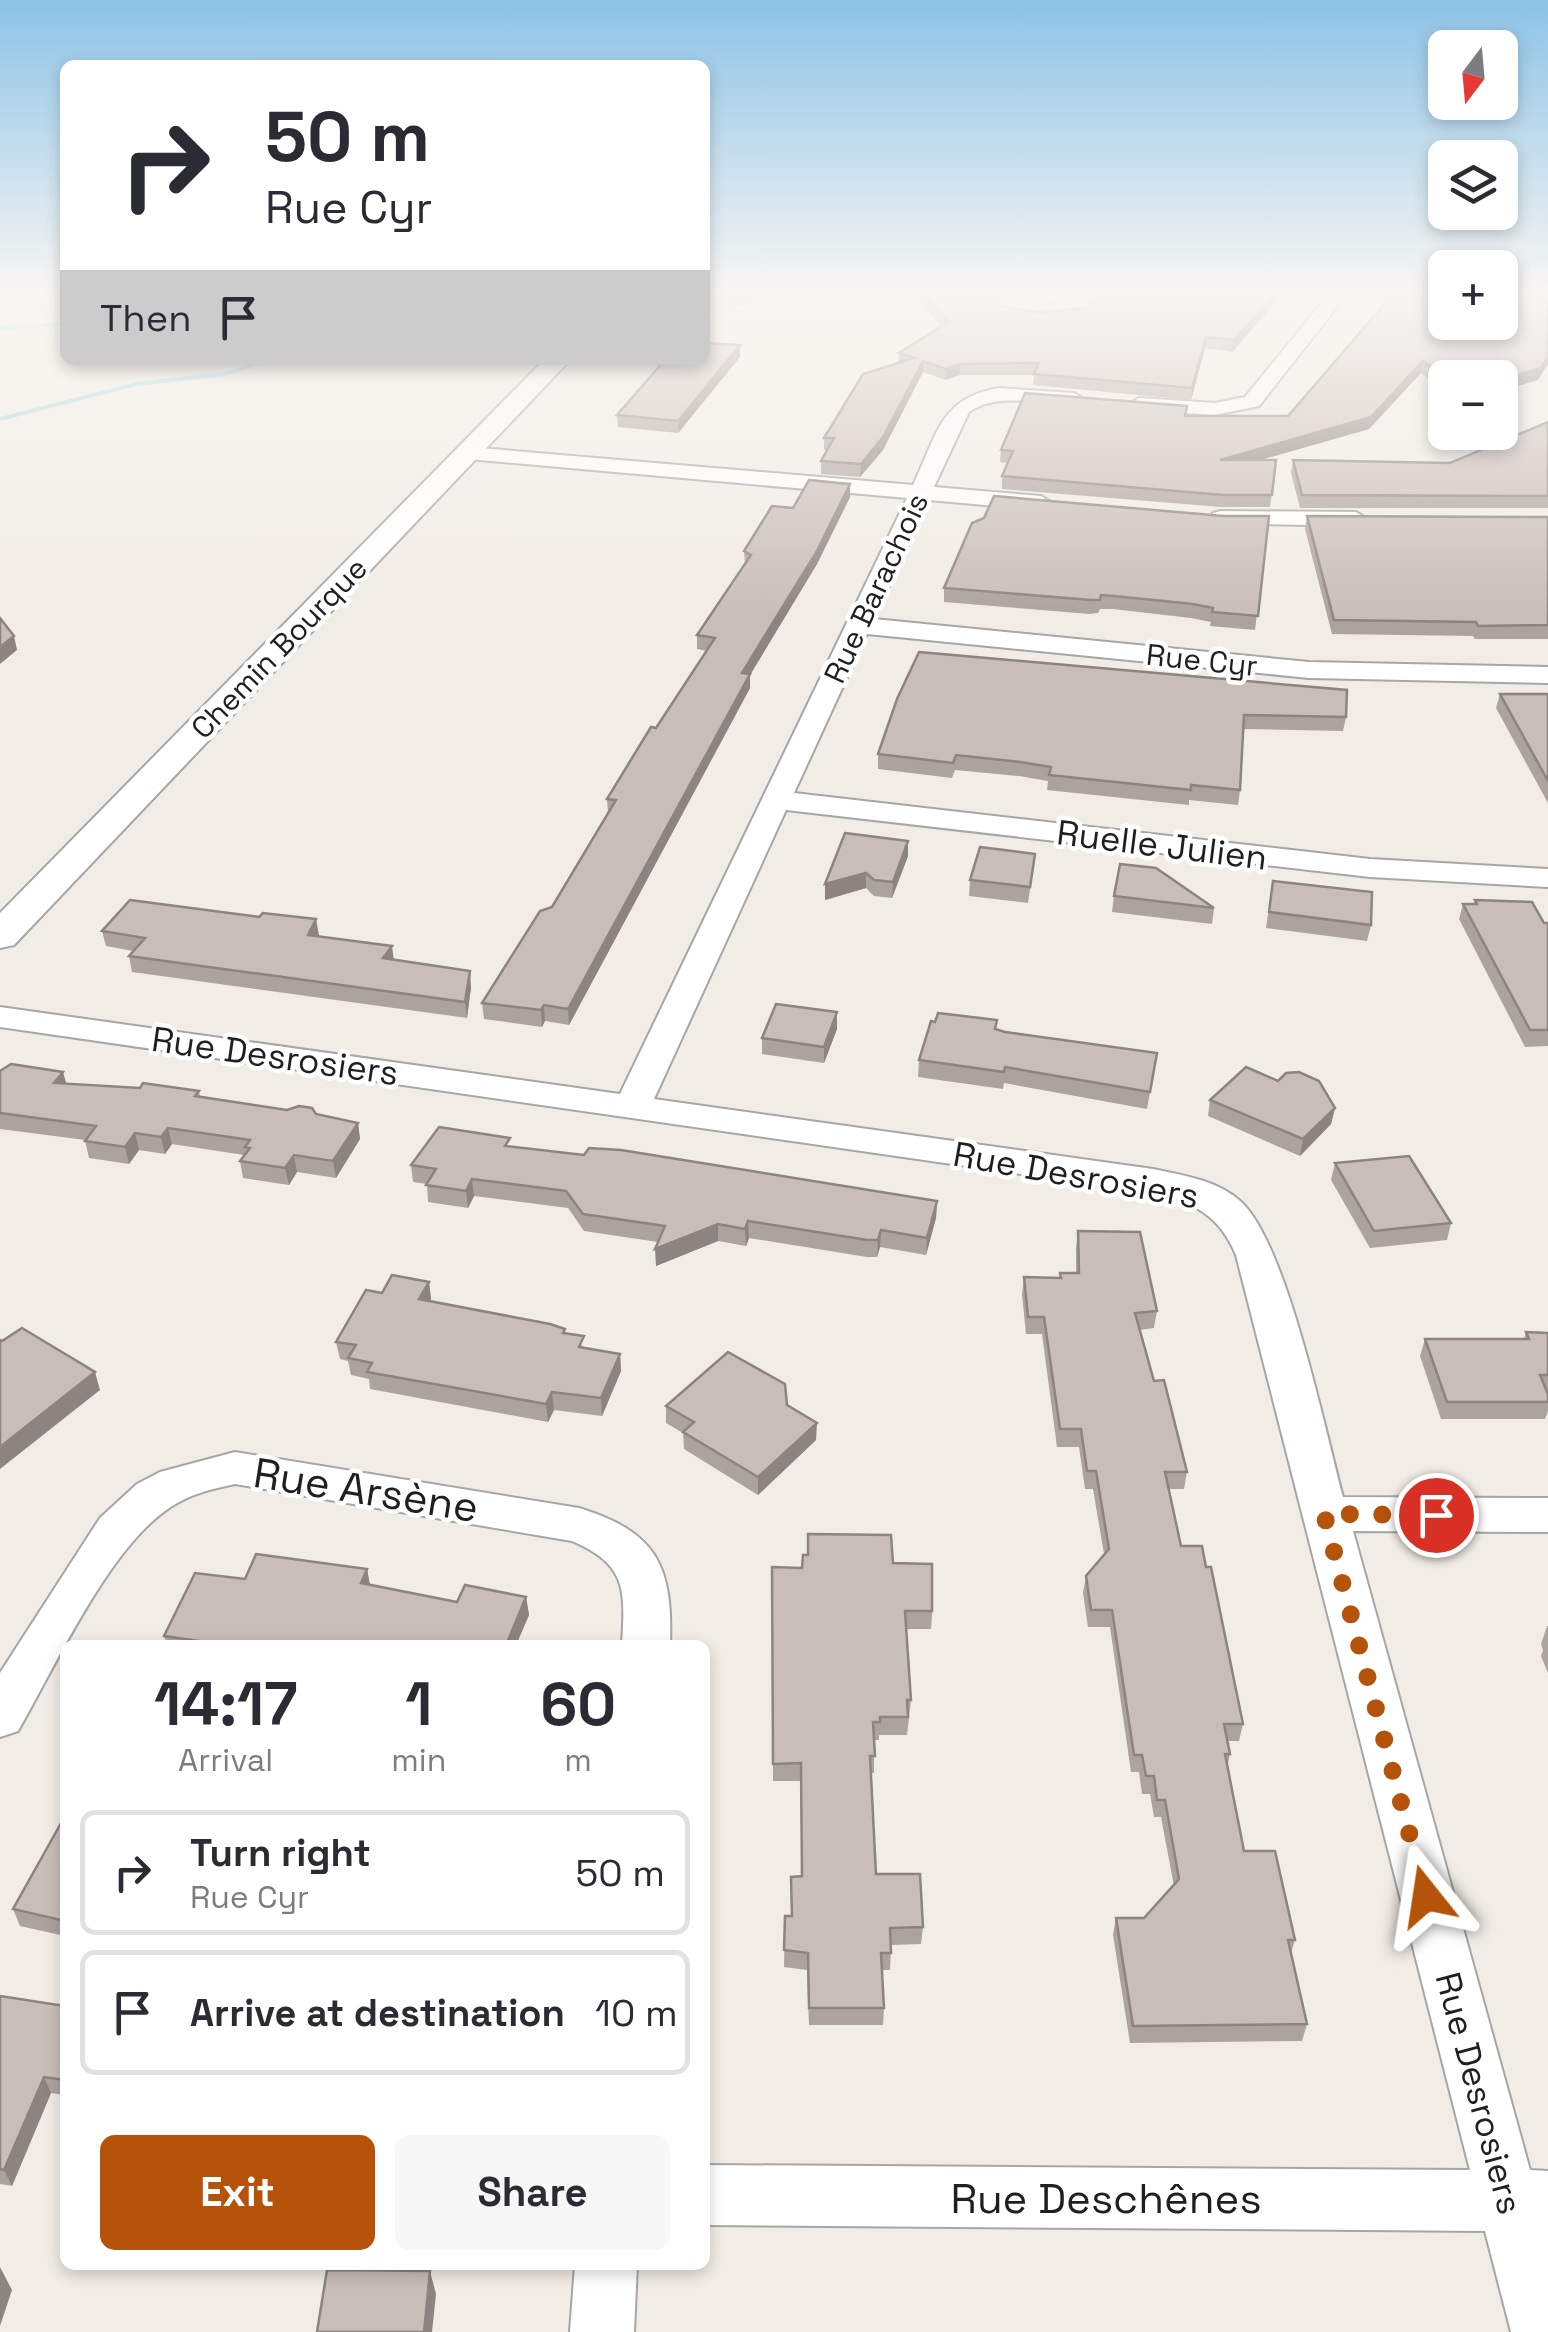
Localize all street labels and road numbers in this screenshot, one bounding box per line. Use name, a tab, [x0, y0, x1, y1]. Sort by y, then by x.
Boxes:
street label: Rue Barachois	[815, 487, 937, 689]
street label: Chemin Bourque	[182, 549, 376, 747]
street label: Rue Cyr	[1144, 635, 1260, 685]
street label: Ruelle Julien	[1054, 810, 1270, 880]
street label: Rue Desrosiers	[149, 1017, 401, 1095]
street label: Rue Desrosiers	[950, 1132, 1202, 1218]
street label: Rue Arsène	[250, 1446, 482, 1534]
street label: Rue Desrosiers	[1426, 1967, 1532, 2219]
street label: Rue Deschênes	[950, 2172, 1262, 2225]

